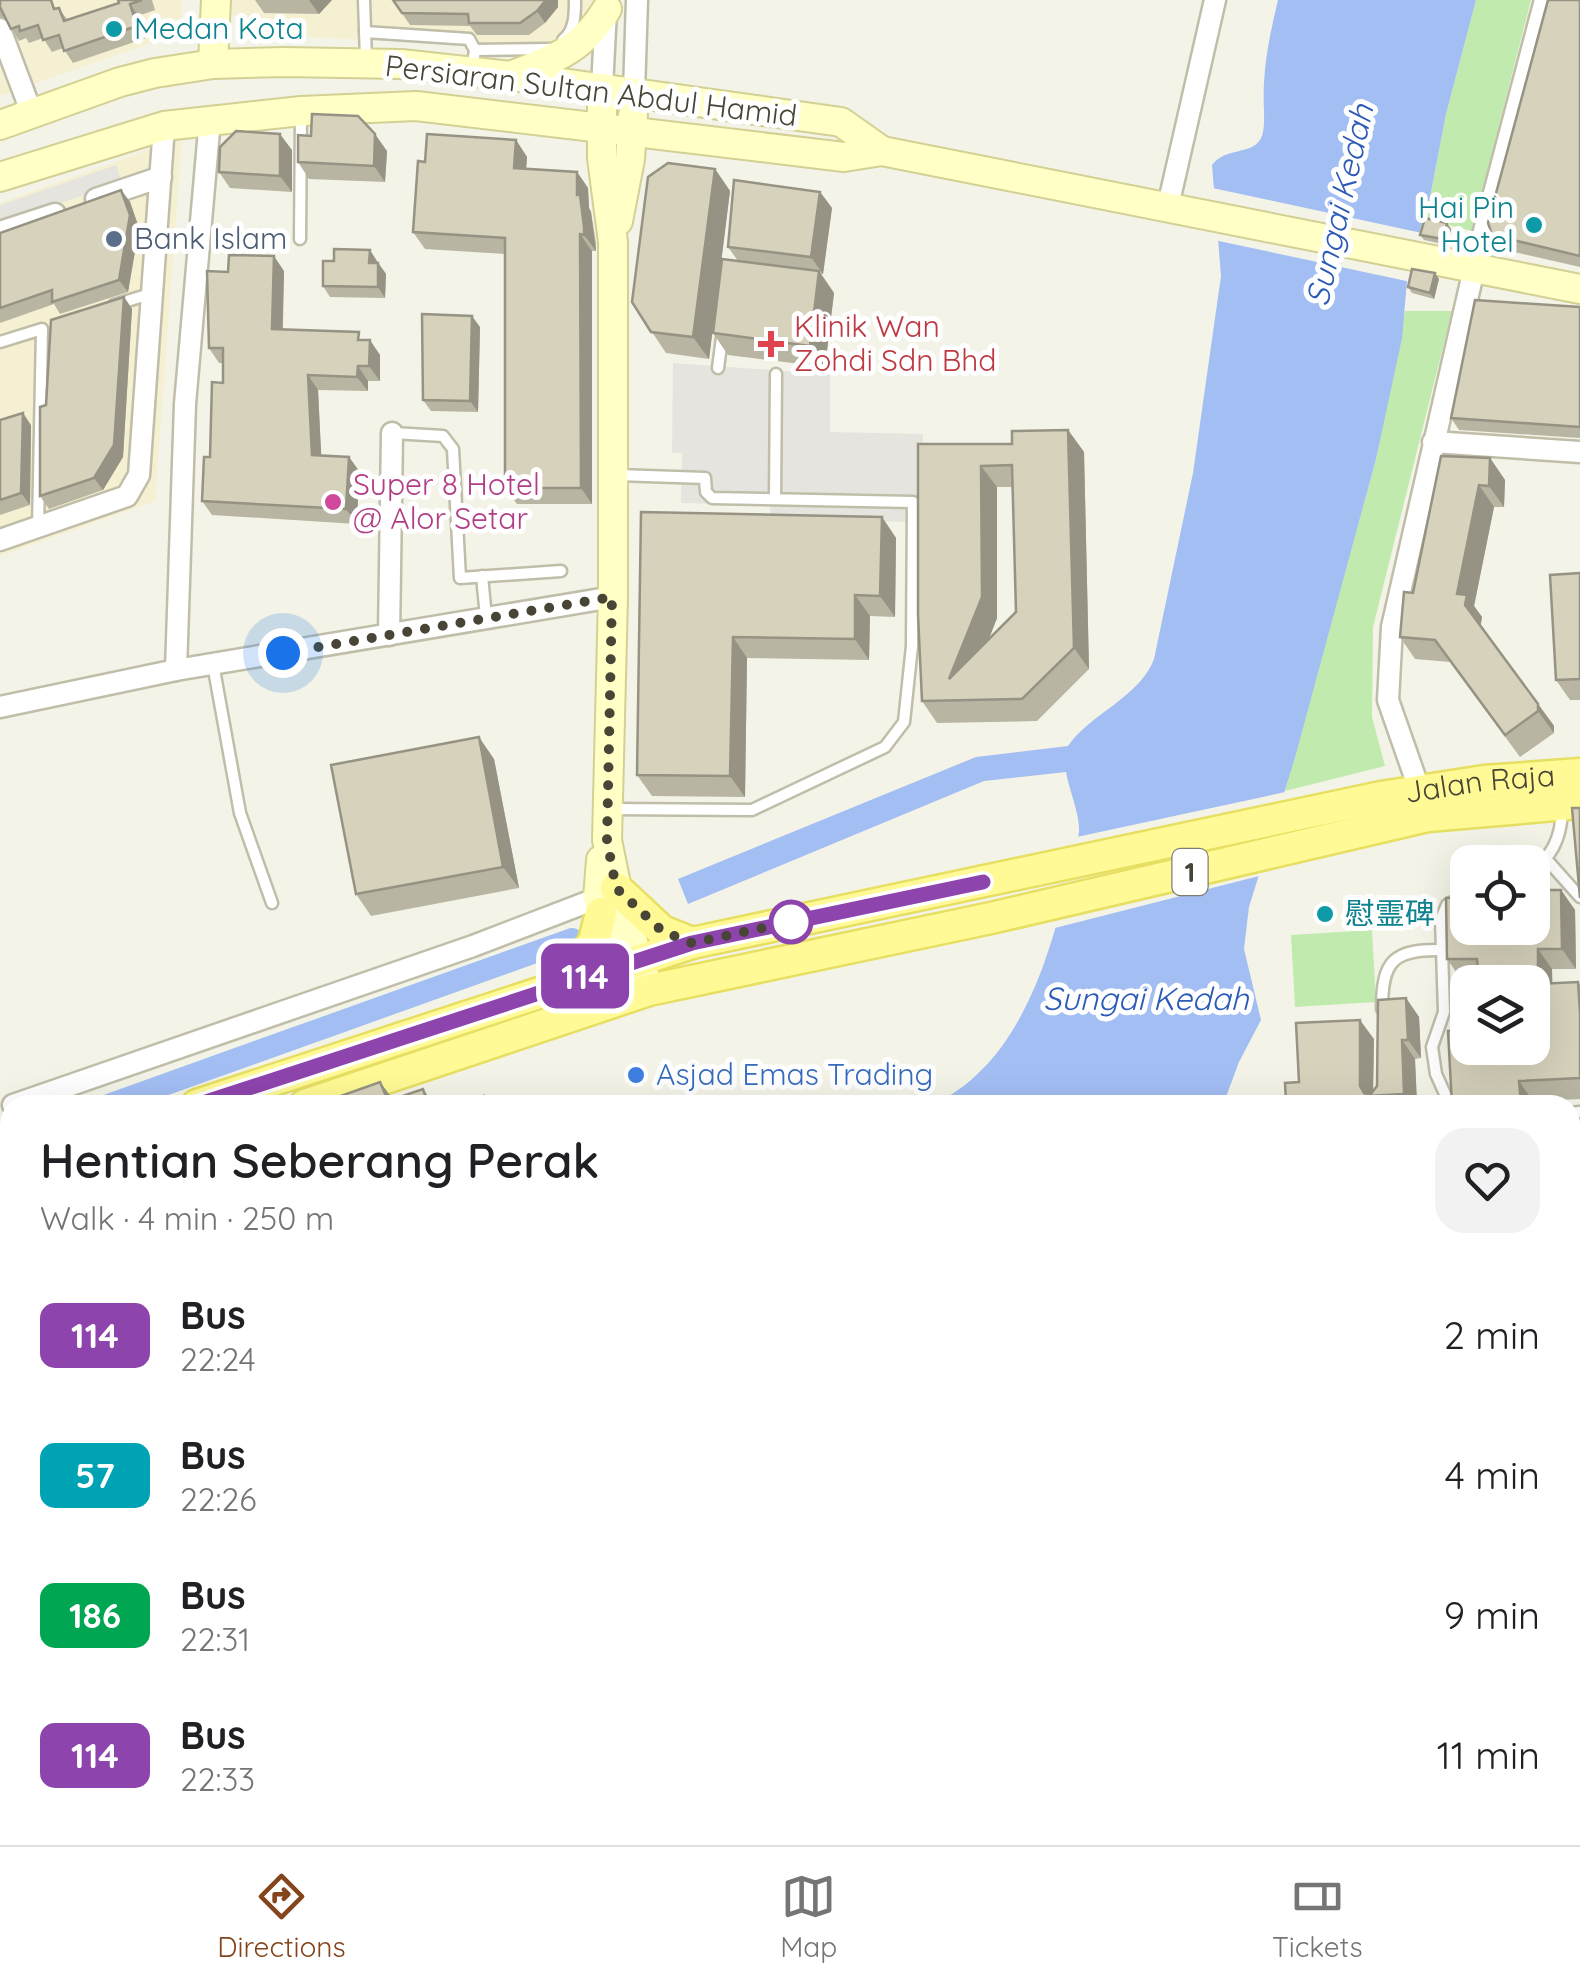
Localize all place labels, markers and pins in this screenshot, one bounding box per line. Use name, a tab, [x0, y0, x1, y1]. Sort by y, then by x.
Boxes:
place label: Medan Kota	[134, 9, 304, 47]
marker: Medan Kota	[103, 18, 125, 40]
place label: Hai Pin Hotel	[1418, 188, 1514, 260]
marker: Hai Pin Hotel	[1523, 214, 1545, 236]
place label: Bank Islam	[134, 219, 287, 257]
marker: Bank Islam	[103, 228, 125, 250]
place label: Klinik Wan Zohdi Sdn Bhd	[794, 307, 996, 379]
marker: Klinik Wan Zohdi Sdn Bhd	[758, 331, 784, 357]
place label: Super 8 Hotel @ Alor Setar	[353, 465, 540, 537]
marker: Super 8 Hotel @ Alor Setar	[322, 491, 344, 513]
place label: 慰霊碑	[1345, 894, 1435, 932]
unlabelled marker	[770, 901, 812, 943]
marker: 慰霊碑	[1314, 903, 1336, 925]
place label: Asjad Emas Trading	[656, 1055, 933, 1093]
marker: Asjad Emas Trading	[625, 1064, 647, 1086]

